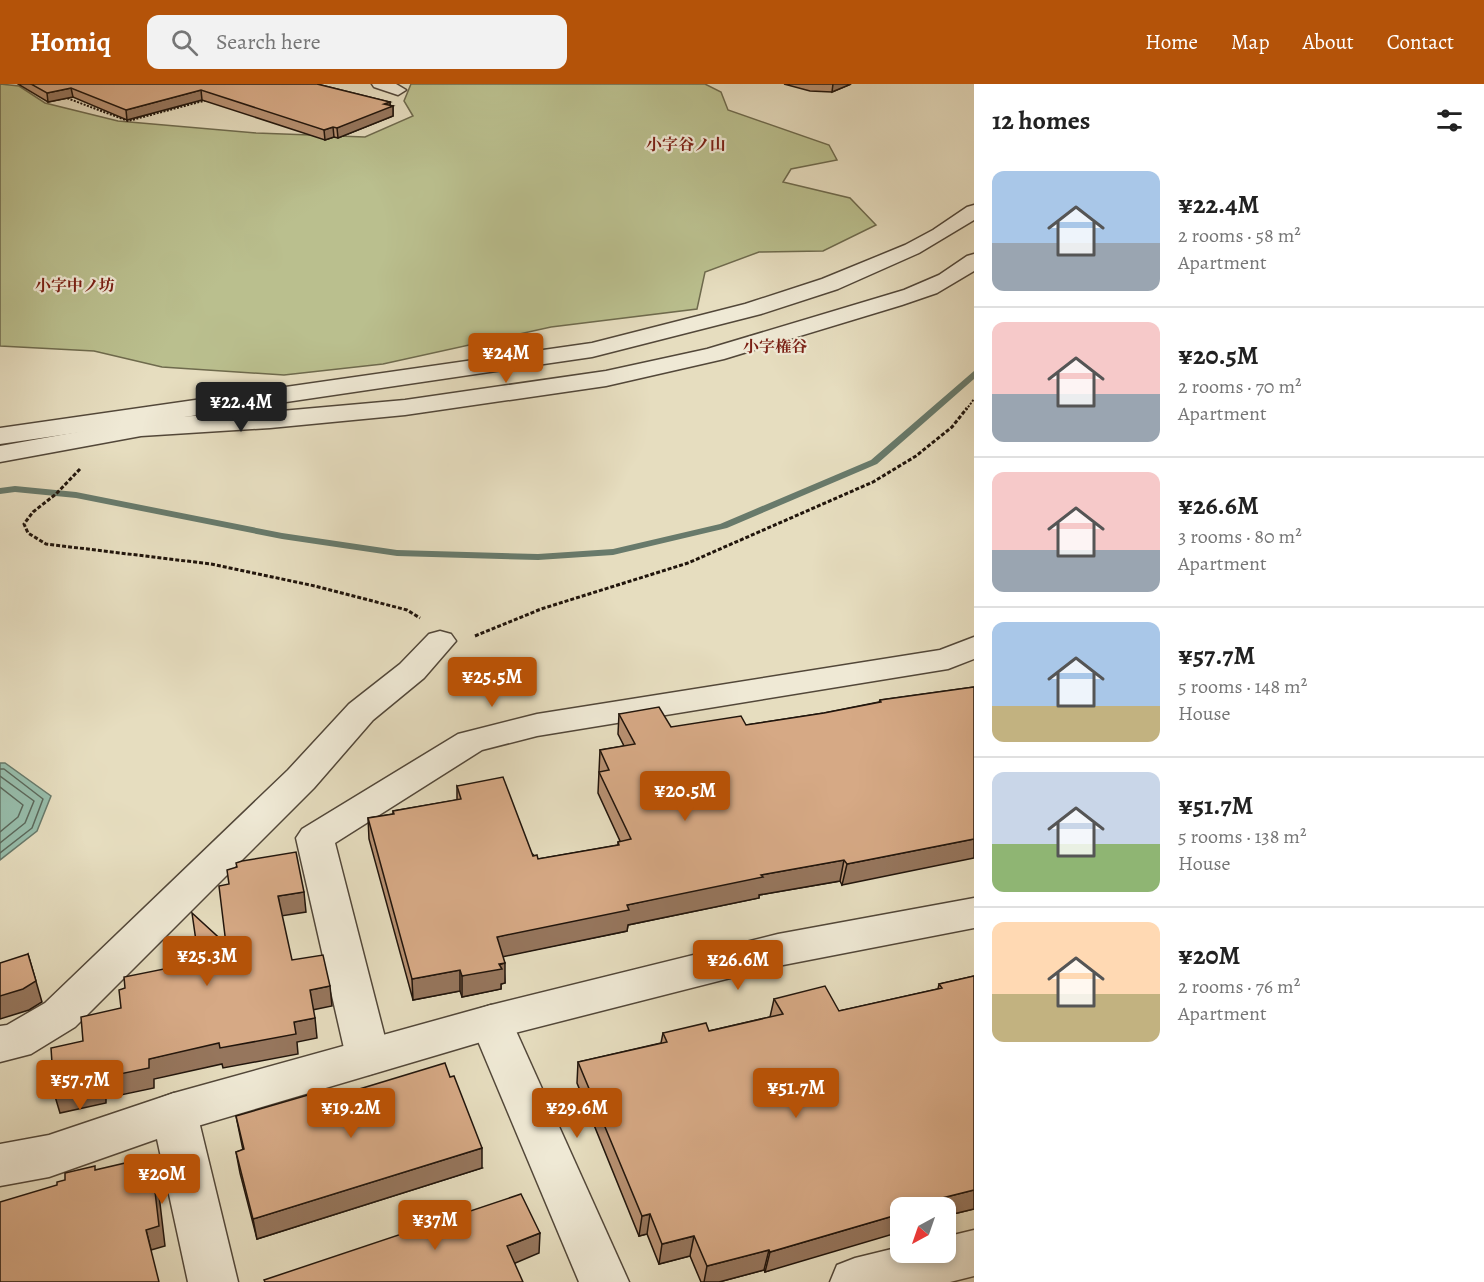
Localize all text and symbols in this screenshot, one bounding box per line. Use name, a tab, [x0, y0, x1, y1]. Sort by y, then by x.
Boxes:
search box	[147, 15, 567, 69]
text: Homiq	[30, 23, 111, 61]
icon: search	[168, 26, 201, 59]
text: Search here	[216, 27, 321, 57]
text: Home	[1145, 28, 1198, 56]
text: Map	[1231, 28, 1269, 56]
text: About	[1302, 28, 1354, 56]
text: Contact	[1387, 28, 1454, 56]
text: 12 homes	[992, 103, 1090, 138]
icon: filters	[1433, 104, 1466, 137]
district label: 小字谷ノ山	[646, 134, 726, 156]
text: ¥22.4M	[1178, 187, 1259, 222]
icon: home	[1040, 195, 1112, 267]
text: 2 rooms · 58 m²	[1178, 222, 1301, 249]
text: Apartment	[1178, 249, 1267, 276]
district label: 小字中ノ坊	[35, 275, 115, 297]
pin: ¥24M	[470, 333, 542, 384]
district label: 小字権谷	[743, 336, 807, 358]
text: ¥20.5M	[1178, 338, 1259, 373]
text: ¥24M	[482, 339, 530, 366]
icon: home	[1040, 346, 1112, 418]
text: 2 rooms · 70 m²	[1178, 373, 1302, 400]
pin: ¥22.4M	[192, 382, 290, 433]
text: ¥22.4M	[210, 388, 272, 415]
text: Apartment	[1178, 400, 1267, 427]
text: ¥26.6M	[1178, 488, 1259, 523]
icon: home	[1040, 496, 1112, 568]
text: 3 rooms · 80 m²	[1178, 523, 1302, 550]
text: Apartment	[1178, 550, 1267, 577]
text: ¥57.7M	[1178, 638, 1255, 673]
icon: home	[1040, 646, 1112, 718]
pin: ¥25.5M	[443, 657, 541, 708]
text: ¥25.5M	[462, 663, 522, 690]
text: 5 rooms · 148 m²	[1178, 673, 1307, 700]
text: House	[1178, 700, 1230, 727]
pin: ¥20.5M	[636, 771, 734, 822]
text: ¥20.5M	[654, 777, 716, 804]
text: ¥51.7M	[1178, 788, 1253, 823]
icon: home	[1040, 796, 1112, 868]
text: 5 rooms · 138 m²	[1178, 823, 1307, 850]
text: House	[1178, 850, 1230, 877]
pin: ¥25.3M	[158, 936, 256, 987]
text: ¥20M	[1178, 938, 1240, 973]
pin: ¥26.6M	[689, 940, 787, 991]
text: ¥25.3M	[177, 942, 237, 969]
text: ¥26.6M	[707, 946, 769, 973]
icon: home	[1040, 946, 1112, 1018]
text: 2 rooms · 76 m²	[1178, 973, 1300, 1000]
text: Apartment	[1178, 1000, 1267, 1027]
pin: ¥57.7M	[31, 1060, 129, 1111]
text: ¥57.7M	[50, 1066, 110, 1093]
pin: ¥51.7M	[747, 1068, 845, 1119]
text: ¥51.7M	[767, 1074, 825, 1101]
pin: ¥19.2M	[302, 1088, 400, 1139]
pin: ¥29.6M	[528, 1088, 626, 1139]
text: ¥19.2M	[321, 1094, 381, 1121]
text: ¥29.6M	[546, 1094, 608, 1121]
pin: ¥20M	[126, 1154, 198, 1205]
text: ¥20M	[138, 1160, 186, 1187]
north arrow	[890, 1197, 956, 1263]
map controls	[890, 1197, 956, 1263]
pin: ¥37M	[399, 1200, 471, 1251]
text: ¥37M	[412, 1206, 458, 1233]

